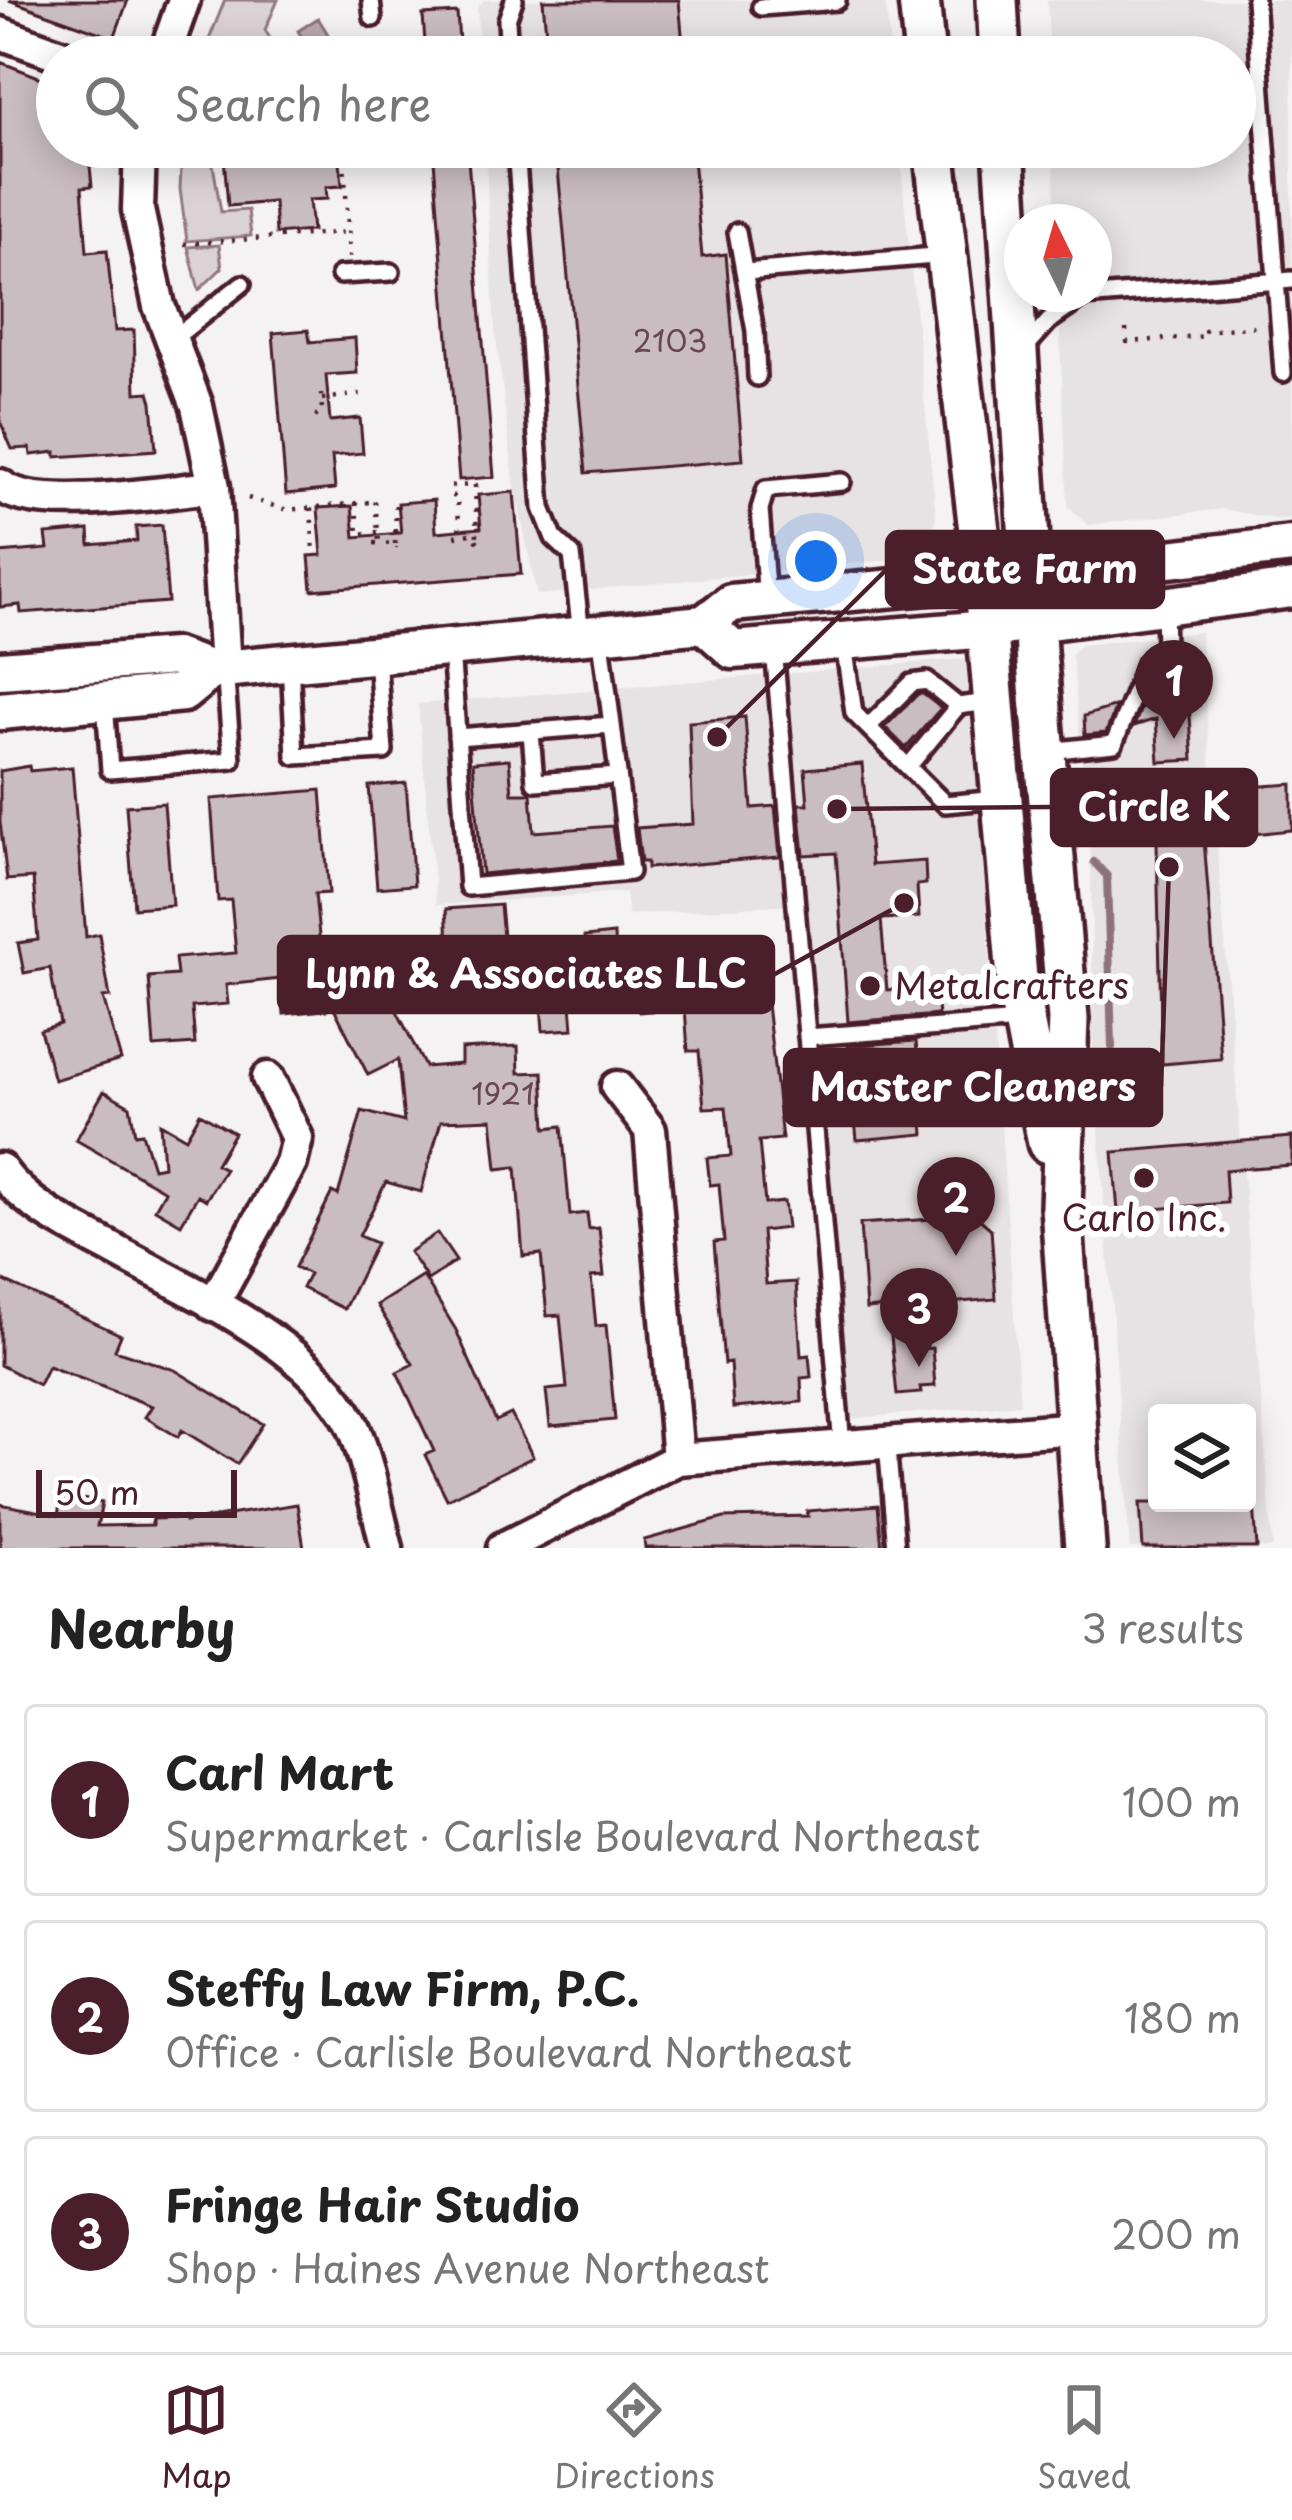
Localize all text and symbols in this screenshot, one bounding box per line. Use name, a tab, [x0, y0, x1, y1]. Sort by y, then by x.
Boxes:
search box	[36, 36, 1256, 168]
text: Search here	[174, 68, 431, 136]
icon: search	[78, 69, 144, 135]
north arrow	[1004, 204, 1112, 312]
house number: 2103	[633, 317, 707, 362]
your location	[786, 531, 846, 591]
callout: State Farm	[887, 532, 1163, 607]
text: State Farm	[912, 537, 1138, 596]
pin: 1	[1135, 640, 1213, 739]
callout: Circle K	[1052, 770, 1256, 845]
text: Circle K	[1078, 775, 1230, 834]
callout: Lynn & Associates LLC	[279, 937, 773, 1012]
text: Lynn & Associates LLC	[305, 942, 747, 1001]
place label: Metalcrafters	[894, 957, 1129, 1011]
marker: Metalcrafters	[857, 973, 883, 999]
callout: Master Cleaners	[785, 1050, 1161, 1125]
text: Master Cleaners	[810, 1055, 1136, 1114]
house number: 1921	[471, 1070, 535, 1115]
pin: 2	[917, 1157, 995, 1256]
marker: Carlo Inc.	[1131, 1165, 1157, 1191]
place label: Carlo Inc.	[1061, 1189, 1227, 1243]
pin: 3	[880, 1268, 958, 1367]
map controls	[1148, 1404, 1256, 1512]
button: layers	[1148, 1404, 1256, 1512]
scale bar	[36, 1464, 237, 1517]
text: 50 m	[54, 1466, 140, 1516]
text: Nearby	[48, 1588, 235, 1665]
text: 3 results	[1081, 1597, 1244, 1656]
text: Carl Mart	[165, 1737, 394, 1805]
text: 1	[81, 1771, 99, 1830]
text: 100 m	[1122, 1771, 1241, 1830]
text: Supermarket · Carlisle Boulevard Northeast	[165, 1805, 980, 1864]
text: Steffy Law Firm, P.C.	[165, 1953, 639, 2021]
text: 2	[76, 1987, 104, 2046]
text: 180 m	[1124, 1987, 1241, 2046]
text: Office · Carlisle Boulevard Northeast	[165, 2021, 852, 2080]
text: Fringe Hair Studio	[165, 2169, 579, 2237]
text: 3	[77, 2203, 103, 2262]
text: 200 m	[1111, 2203, 1241, 2262]
text: Shop · Haines Avenue Northeast	[165, 2237, 770, 2296]
tab: Map	[161, 2377, 232, 2499]
tab: Directions	[554, 2377, 715, 2499]
tab: Saved	[1037, 2377, 1131, 2499]

